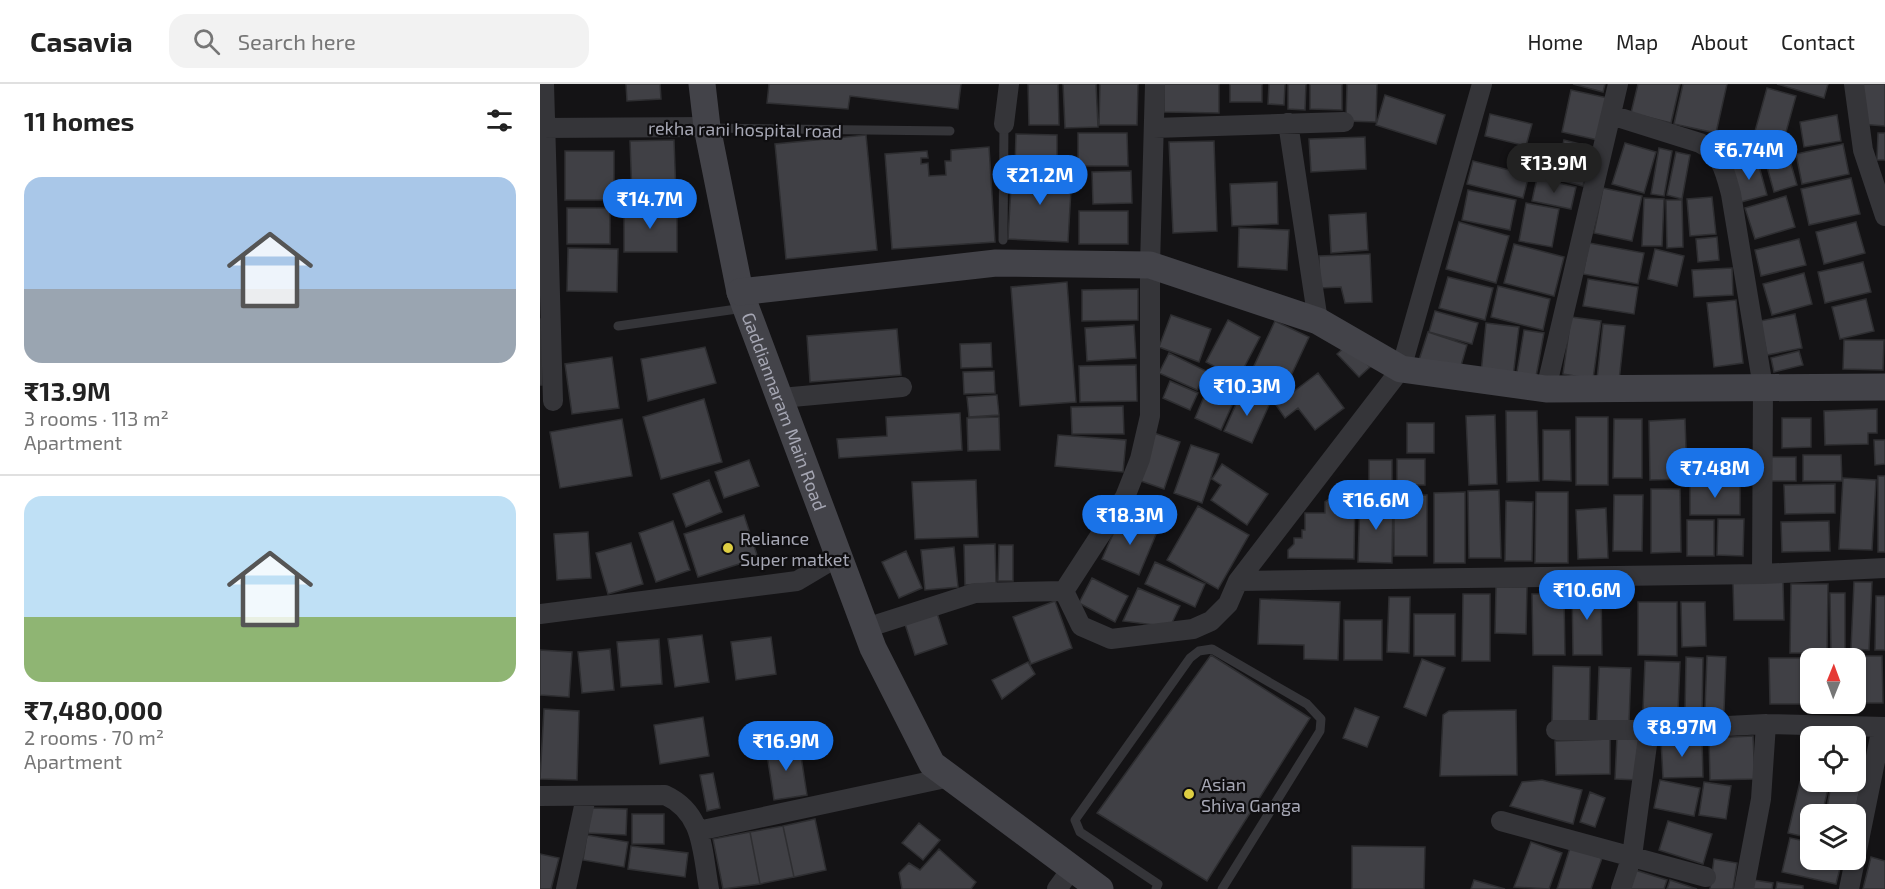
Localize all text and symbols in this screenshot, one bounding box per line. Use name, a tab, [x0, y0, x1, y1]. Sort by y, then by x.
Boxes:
search box	[169, 14, 589, 68]
text: Casavia	[30, 24, 133, 58]
icon: search	[190, 25, 223, 58]
text: Search here	[238, 28, 356, 54]
text: Home	[1527, 29, 1583, 54]
text: Map	[1616, 29, 1658, 54]
text: About	[1691, 29, 1748, 54]
text: Contact	[1781, 29, 1855, 54]
icon: filters	[483, 104, 516, 137]
text: 11 homes	[24, 105, 134, 136]
street label: rekha rani hospital road	[648, 116, 842, 142]
pin: ₹6.74M	[1700, 130, 1798, 181]
text: ₹6.74M	[1714, 137, 1784, 161]
pin: ₹13.9M	[1505, 143, 1603, 194]
text: ₹13.9M	[1521, 150, 1587, 174]
pin: ₹21.2M	[991, 155, 1089, 206]
text: ₹21.2M	[1007, 162, 1073, 186]
pin: ₹14.7M	[601, 179, 699, 230]
text: ₹14.7M	[617, 186, 683, 210]
icon: home	[216, 216, 324, 324]
street label: Gaddiannaram Main Road	[738, 309, 832, 514]
pin: ₹10.3M	[1198, 366, 1296, 417]
text: ₹10.3M	[1213, 373, 1281, 397]
text: ₹13.9M	[24, 375, 111, 406]
text: 3 rooms · 113 m²	[24, 406, 169, 430]
text: Apartment	[24, 430, 122, 454]
pin: ₹7.48M	[1666, 448, 1764, 499]
text: ₹7.48M	[1680, 455, 1750, 479]
pin: ₹16.6M	[1327, 480, 1425, 531]
text: ₹16.6M	[1342, 487, 1410, 511]
pin: ₹18.3M	[1081, 495, 1179, 546]
text: ₹18.3M	[1096, 502, 1164, 526]
place label: Reliance Super matket	[740, 527, 849, 570]
icon: home	[216, 535, 324, 643]
marker: Reliance Super matket	[721, 541, 735, 555]
pin: ₹10.6M	[1538, 570, 1636, 621]
text: ₹10.6M	[1553, 577, 1621, 601]
north arrow	[1800, 648, 1866, 714]
map controls	[1800, 648, 1866, 870]
text: ₹7,480,000	[24, 694, 163, 725]
pin: ₹8.97M	[1633, 707, 1731, 758]
text: ₹8.97M	[1647, 714, 1717, 738]
pin: ₹16.9M	[737, 721, 835, 772]
text: 2 rooms · 70 m²	[24, 725, 164, 749]
button: locate	[1800, 726, 1866, 792]
text: ₹16.9M	[752, 728, 820, 752]
text: Apartment	[24, 749, 122, 773]
place label: Asian Shiva Ganga	[1201, 773, 1301, 816]
marker: Asian Shiva Ganga	[1182, 787, 1196, 801]
button: layers	[1800, 804, 1866, 870]

